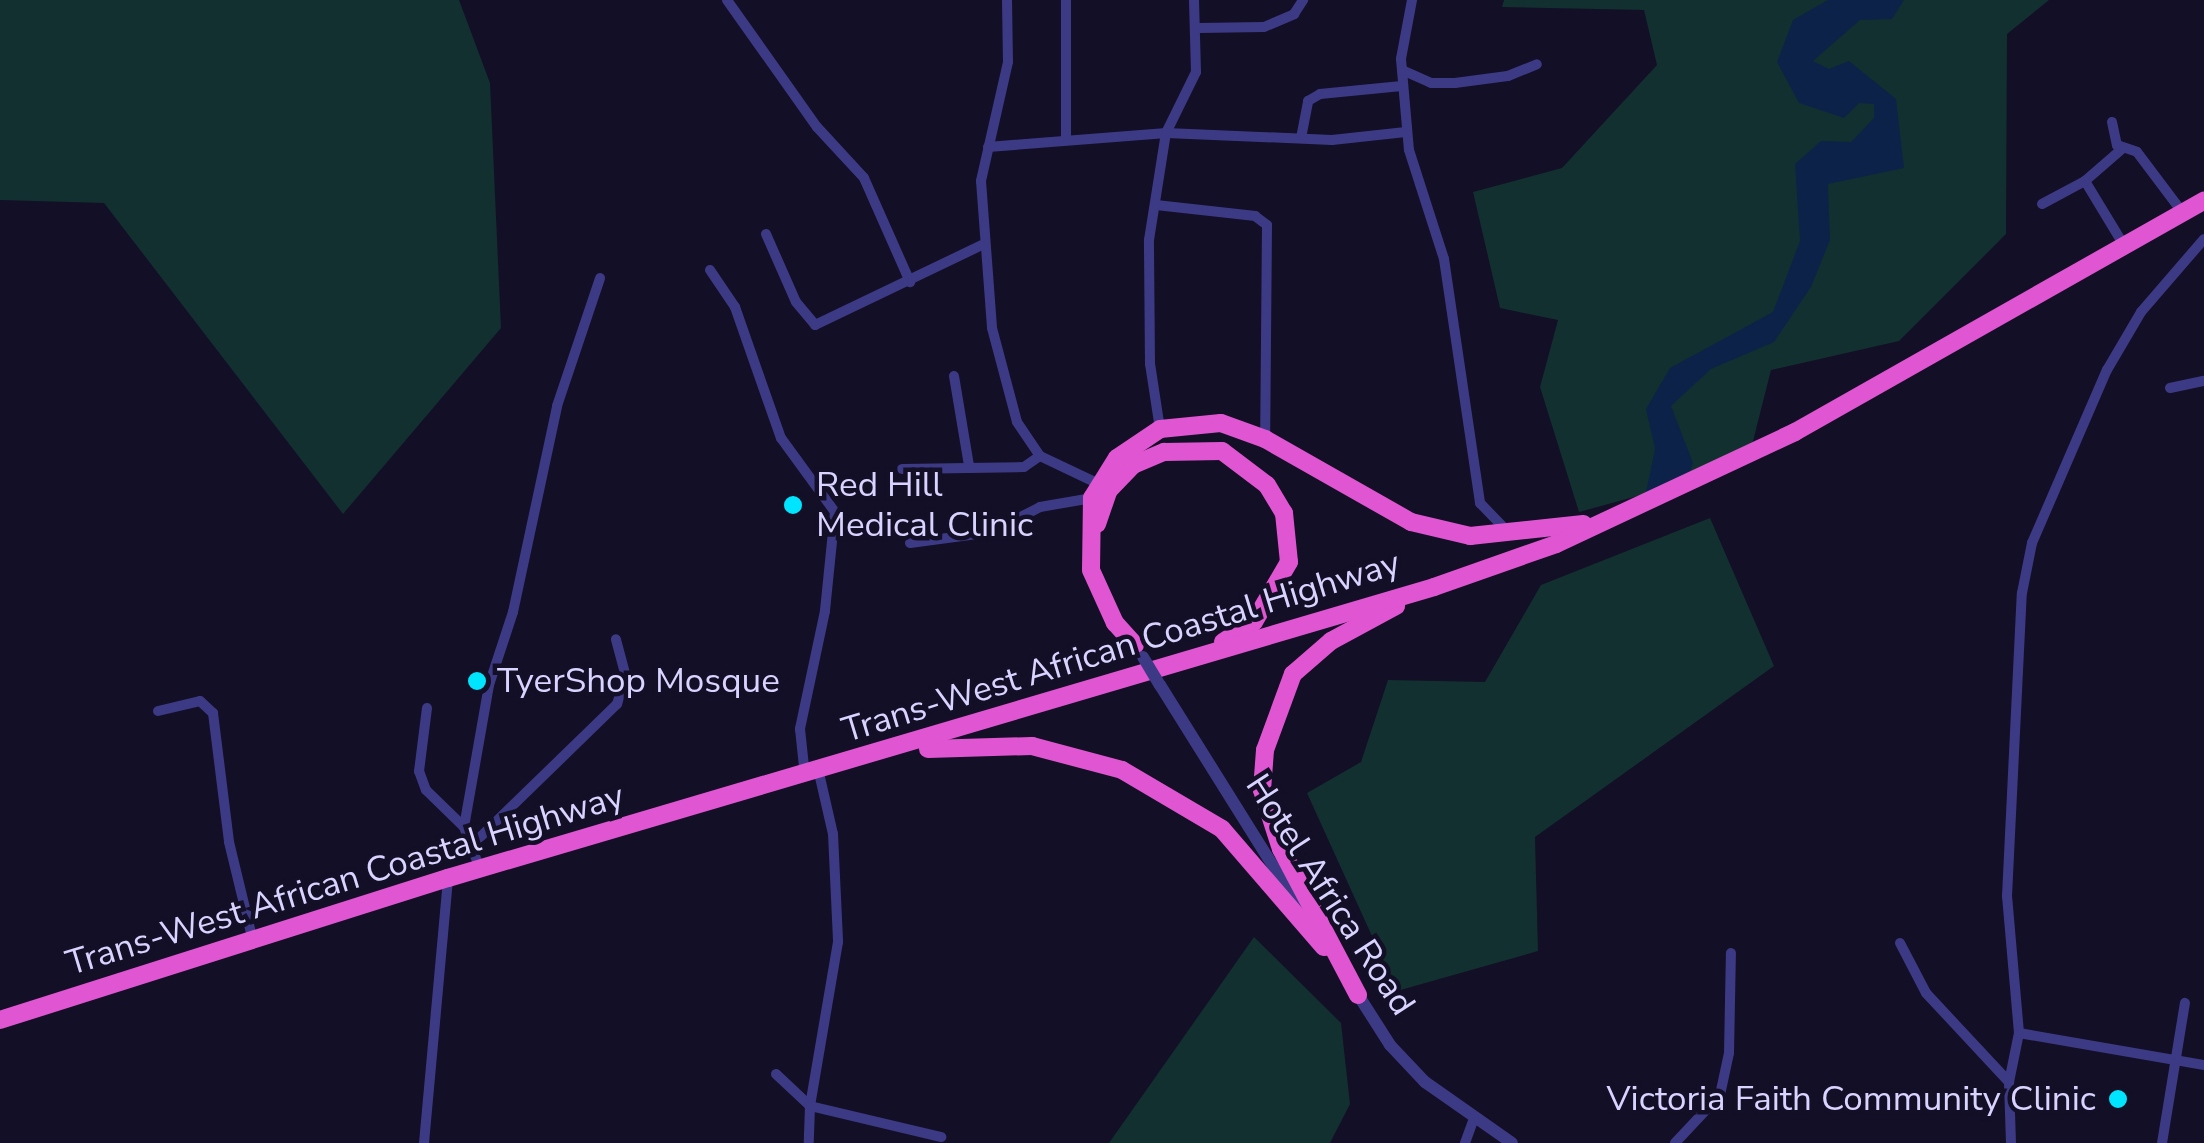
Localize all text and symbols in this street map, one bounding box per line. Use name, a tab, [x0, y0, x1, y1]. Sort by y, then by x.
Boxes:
place label: Red Hill Medical Clinic	[816, 464, 1033, 546]
marker: Red Hill Medical Clinic	[780, 492, 806, 518]
street label: Trans-West African Coastal Highway	[837, 542, 1405, 752]
place label: TyerShop Mosque	[497, 660, 780, 702]
marker: TyerShop Mosque	[466, 670, 488, 692]
street label: Hotel Africa Road	[1237, 767, 1423, 1023]
street label: Trans-West African Coastal Highway	[61, 775, 629, 985]
place label: Victoria Faith Community Clinic	[1606, 1078, 2096, 1120]
marker: Victoria Faith Community Clinic	[2105, 1086, 2131, 1112]

